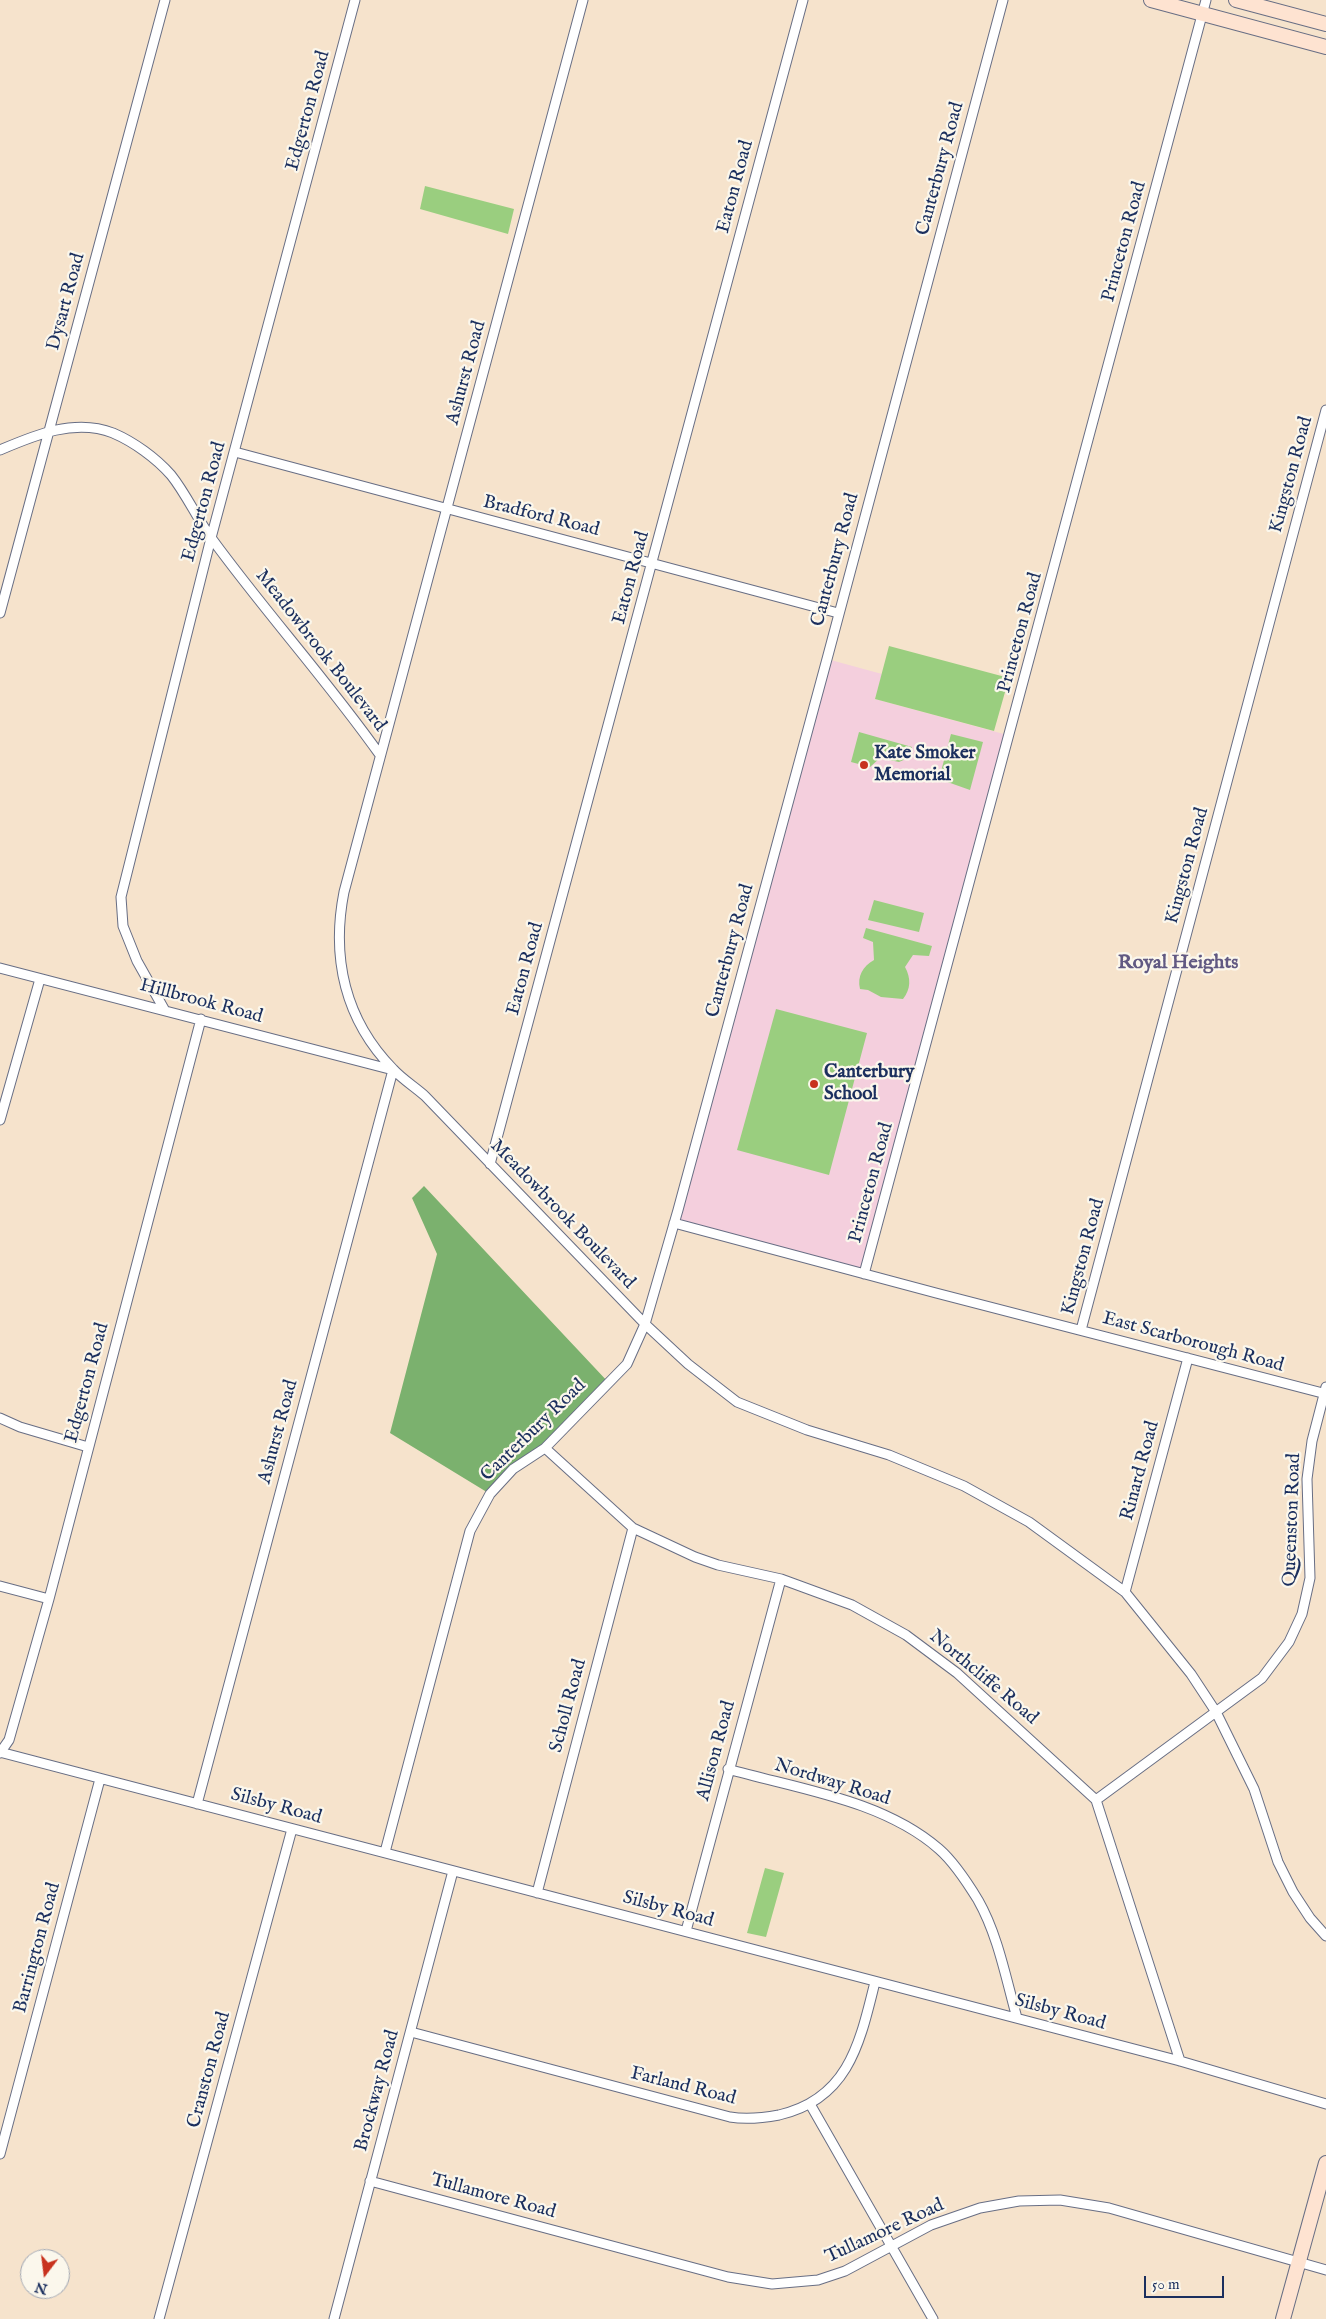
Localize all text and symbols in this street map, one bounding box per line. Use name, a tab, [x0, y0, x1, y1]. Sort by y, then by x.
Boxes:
street label: Edgerton Road	[282, 49, 336, 173]
street label: Canterbury Road	[912, 100, 970, 238]
street label: Eaton Road	[713, 138, 759, 236]
street label: Princeton Road	[1098, 179, 1152, 305]
street label: Dysart Road	[43, 251, 91, 353]
street label: Ashurst Road	[442, 319, 492, 427]
street label: Kingston Road	[1265, 414, 1319, 536]
street label: Edgerton Road	[178, 440, 232, 564]
street label: Canterbury Road	[807, 491, 865, 629]
street label: Bradford Road	[480, 492, 602, 542]
street label: Eaton Road	[609, 529, 655, 627]
street label: Meadowbrook Boulevard	[250, 566, 390, 736]
street label: Princeton Road	[994, 570, 1048, 696]
place label: Kate Smoker Memorial	[874, 743, 976, 787]
marker: Kate Smoker Memorial	[858, 759, 870, 771]
street label: Kingston Road	[1161, 805, 1215, 927]
street label: Canterbury Road	[702, 882, 760, 1020]
street label: Eaton Road	[503, 920, 549, 1018]
district label: Royal Heights	[1118, 952, 1238, 976]
street label: Hillbrook Road	[137, 975, 265, 1029]
place label: Canterbury School	[824, 1062, 914, 1106]
marker: Canterbury School	[808, 1078, 820, 1090]
street label: Princeton Road	[845, 1120, 899, 1246]
street label: Meadowbrook Boulevard	[485, 1135, 639, 1295]
street label: Kingston Road	[1057, 1196, 1111, 1318]
street label: East Scarborough Road	[1100, 1308, 1286, 1378]
street label: Edgerton Road	[61, 1321, 115, 1445]
street label: Canterbury Road	[477, 1375, 591, 1487]
street label: Ashurst Road	[254, 1378, 304, 1486]
street label: Rinard Road	[1117, 1419, 1165, 1523]
street label: Queenston Road	[1279, 1453, 1307, 1587]
street label: Northcliffe Road	[924, 1626, 1042, 1730]
street label: Scholl Road	[546, 1657, 592, 1755]
street label: Allison Road	[693, 1699, 741, 1803]
street label: Nordway Road	[771, 1755, 893, 1811]
street label: Silsby Road	[228, 1784, 324, 1830]
street label: Barrington Road	[10, 1880, 66, 2016]
street label: Silsby Road	[620, 1887, 716, 1933]
street label: Silsby Road	[1012, 1990, 1108, 2036]
street label: Cranston Road	[184, 2009, 236, 2131]
street label: Brockway Road	[351, 2028, 405, 2154]
street label: Farland Road	[628, 2063, 738, 2111]
street label: Tullamore Road	[428, 2169, 558, 2225]
street label: Tullamore Road	[822, 2195, 948, 2269]
north arrow	[20, 2249, 70, 2299]
scale bar	[1146, 2266, 1226, 2298]
text: 50 m	[1152, 2275, 1180, 2294]
text: N	[33, 2277, 50, 2298]

